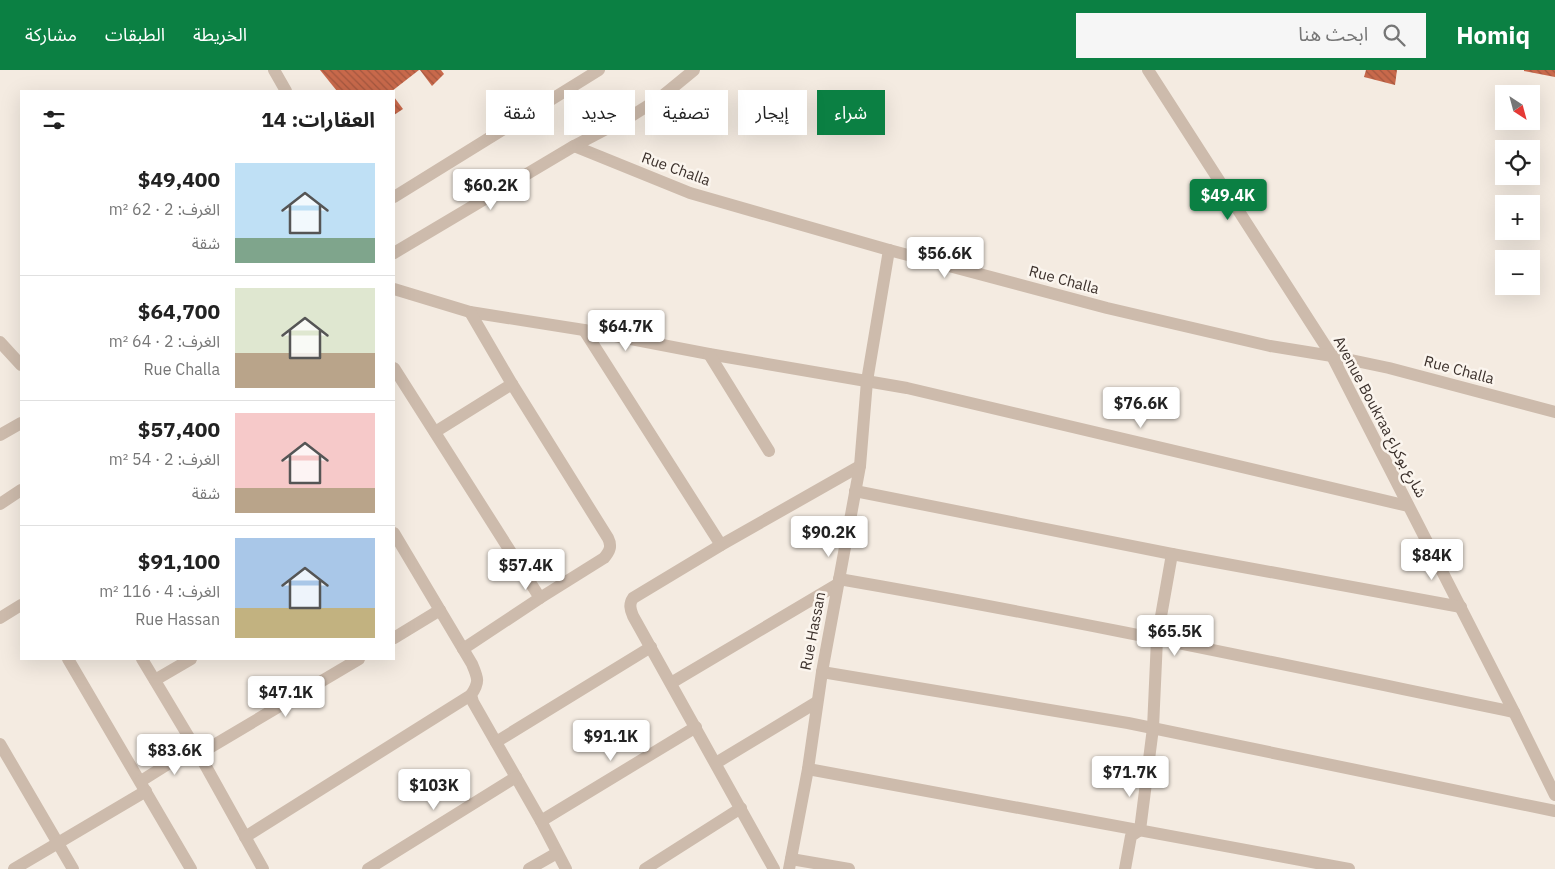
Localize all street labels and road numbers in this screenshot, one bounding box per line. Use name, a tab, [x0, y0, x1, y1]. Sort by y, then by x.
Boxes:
street label: Rue Challa	[639, 147, 713, 190]
street label: Rue Challa	[1027, 261, 1101, 298]
street label: Avenue Boukraa شارع بوكراع	[1327, 333, 1431, 502]
street label: Rue Challa	[1422, 351, 1496, 388]
street label: Rue Hassan	[796, 590, 829, 672]

